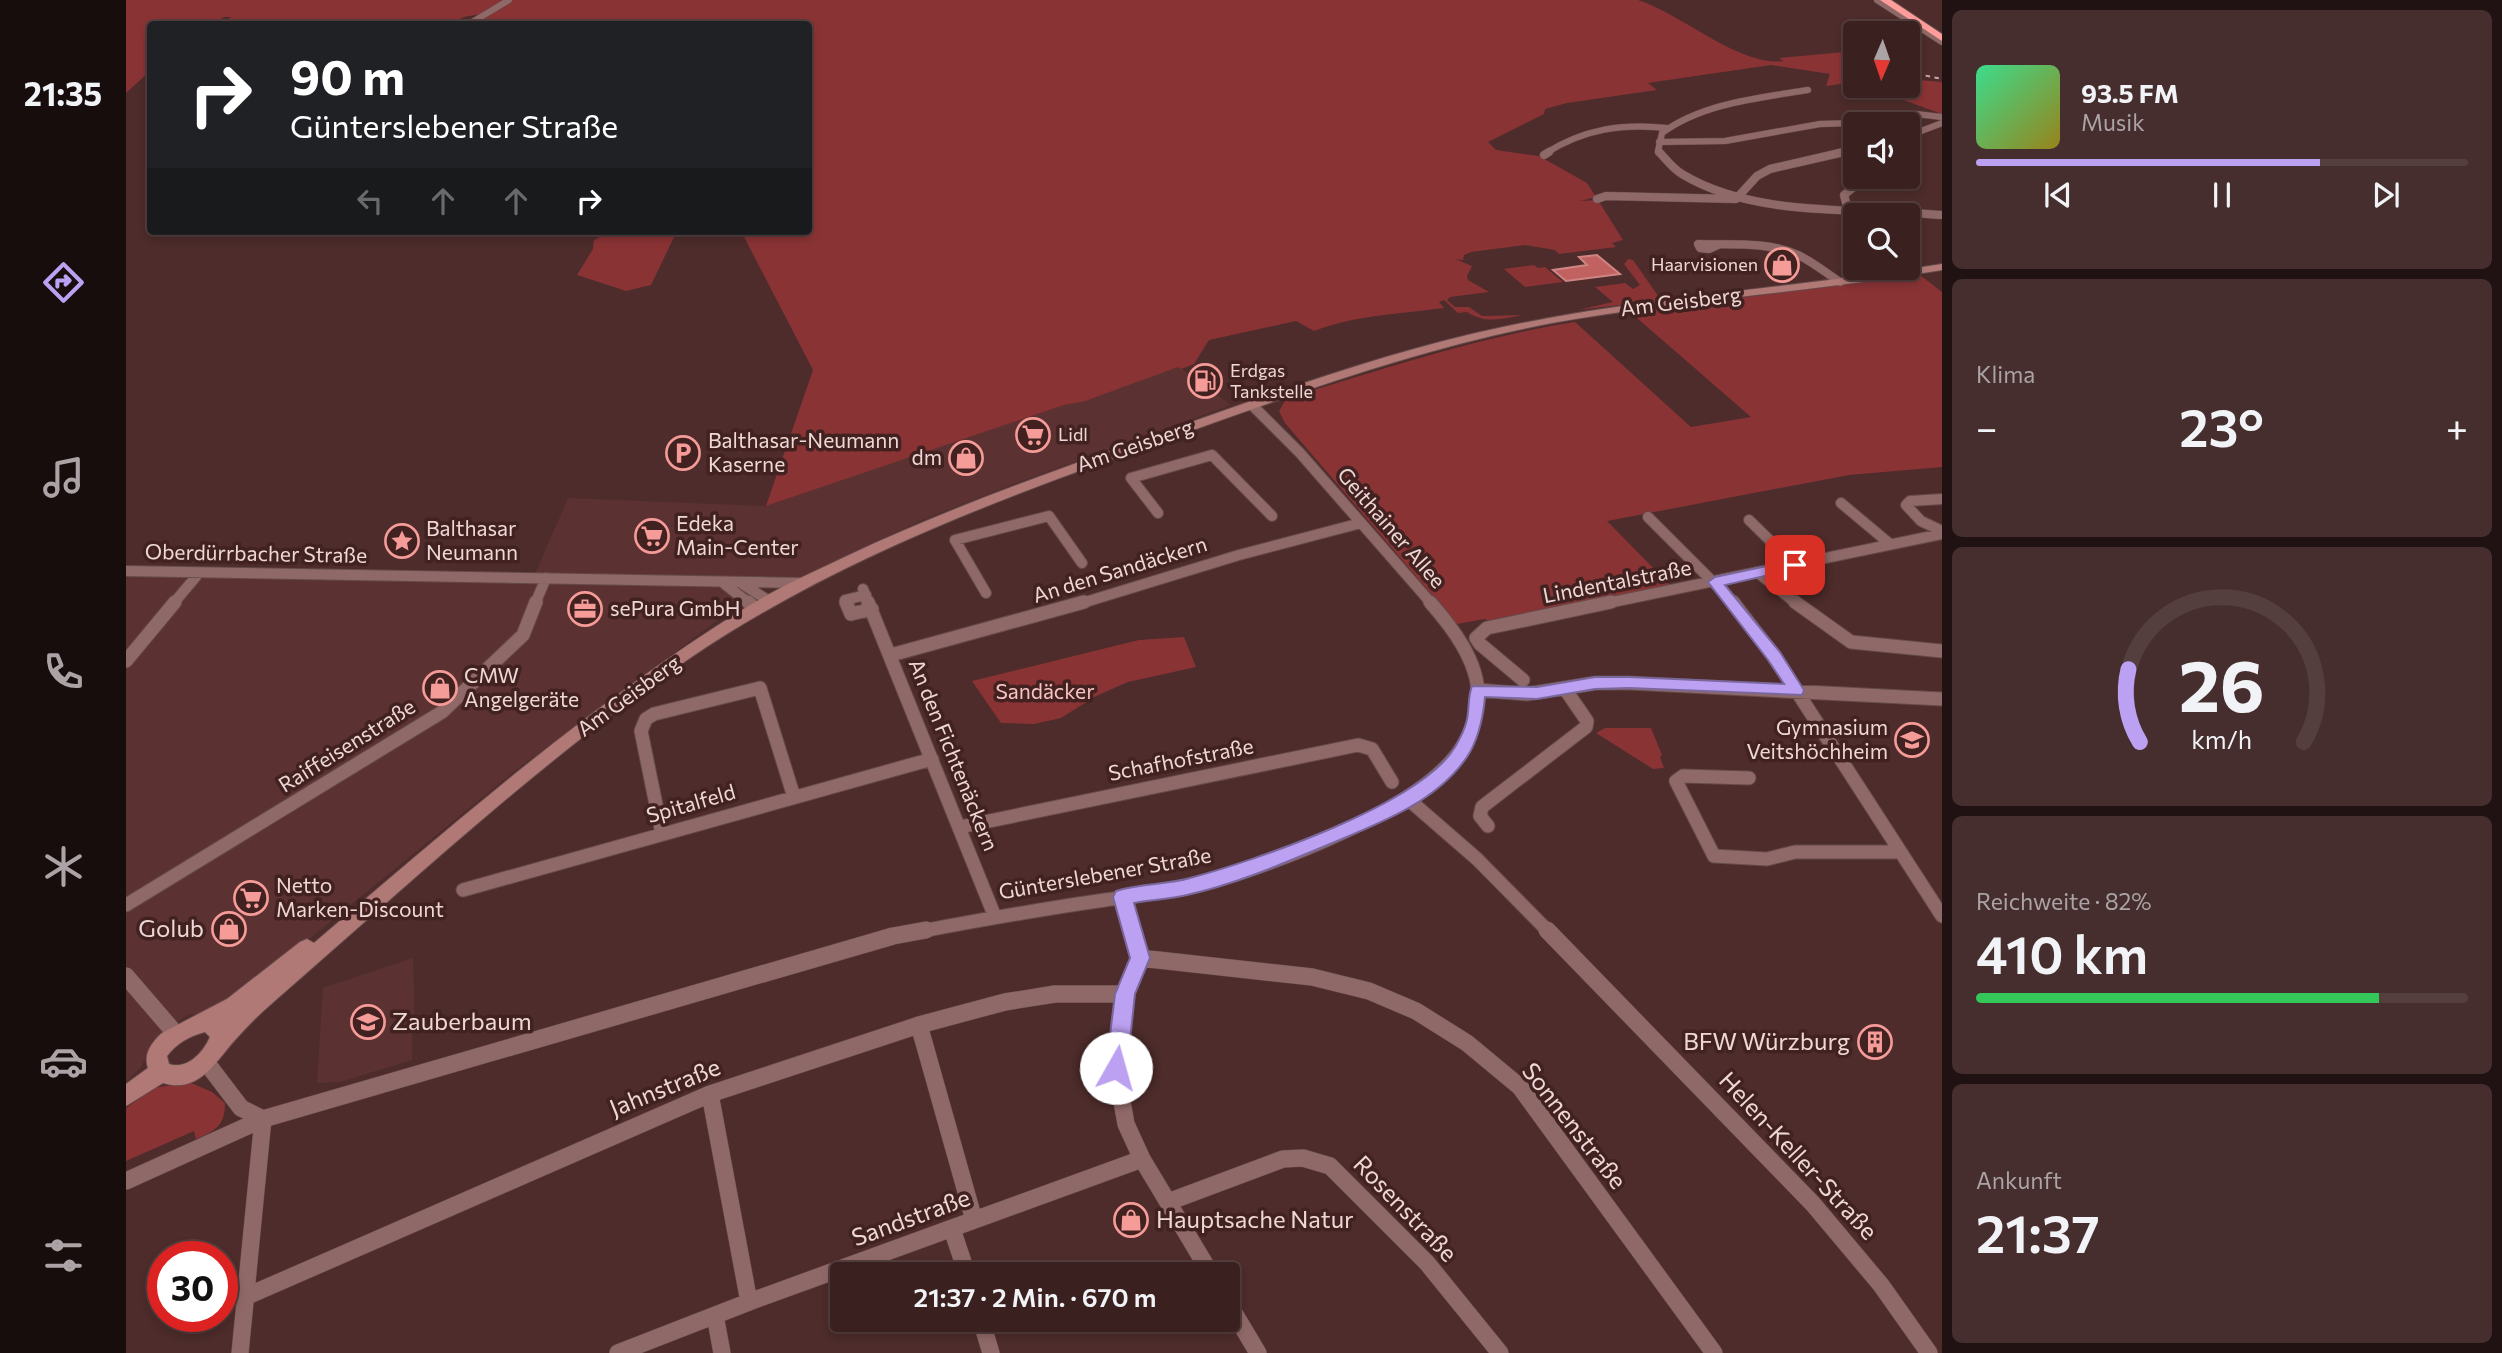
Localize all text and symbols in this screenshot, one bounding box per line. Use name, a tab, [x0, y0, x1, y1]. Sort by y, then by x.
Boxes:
north arrow	[1843, 21, 1920, 98]
map controls	[1843, 21, 1920, 280]
text: 90 m	[290, 45, 405, 105]
icon: right	[175, 49, 266, 140]
text: 21:35	[24, 73, 102, 113]
text: 93.5 FM	[2081, 77, 2179, 108]
text: Günterslebener Straße	[290, 105, 618, 145]
text: Musik	[2081, 108, 2145, 136]
button: sound	[1843, 112, 1920, 189]
icon: previous	[2039, 176, 2077, 214]
icon: pause	[2203, 176, 2241, 214]
icon: next	[2367, 176, 2405, 214]
icon: left	[351, 182, 389, 220]
icon: ahead	[424, 182, 462, 220]
icon: ahead	[497, 182, 535, 220]
icon: right	[570, 182, 608, 220]
button: search	[1843, 203, 1920, 280]
shop icon: Haarvisionen	[1763, 246, 1801, 284]
place label: Haarvisionen	[1651, 253, 1758, 275]
icon: directions	[39, 258, 88, 307]
street label: Am Geisberg	[1619, 281, 1743, 320]
place label: Erdgas Tankstelle	[1230, 359, 1313, 402]
text: Klima	[1976, 360, 2035, 388]
fuel station icon: Erdgas Tankstelle	[1186, 362, 1224, 400]
text: 23°	[2179, 394, 2264, 458]
text: −	[1976, 403, 1998, 450]
text: +	[2446, 403, 2468, 450]
street label: Am Geisberg	[1073, 413, 1196, 476]
supermarket icon: Lidl	[1014, 416, 1052, 454]
place label: Lidl	[1058, 423, 1088, 445]
place label: Balthasar-Neumann Kaserne	[708, 427, 899, 476]
parking icon: Balthasar-Neumann Kaserne	[664, 434, 702, 472]
shop icon: dm	[947, 439, 985, 477]
place label: dm	[912, 444, 942, 469]
icon: music	[39, 453, 88, 502]
street label: Geithainer Allee	[1333, 462, 1451, 592]
place label: Edeka Main-Center	[676, 510, 799, 559]
place label: Balthasar Neumann	[426, 515, 518, 564]
supermarket icon: Edeka Main-Center	[633, 517, 671, 555]
place icon: Balthasar Neumann	[383, 522, 421, 560]
street label: An den Sandäckern	[1029, 530, 1210, 607]
pin	[1765, 535, 1825, 595]
street label: Oberdürrbacher Straße	[145, 538, 367, 567]
icon: arrive	[1776, 546, 1814, 584]
street label: Lindentalstraße	[1540, 554, 1693, 607]
office icon: sePura GmbH	[566, 590, 604, 628]
place label: sePura GmbH	[610, 595, 741, 620]
text: 26	[2179, 639, 2265, 728]
icon: phone	[39, 647, 88, 696]
street label: Am Geisberg	[572, 649, 685, 741]
street label: An den Fichtenäckern	[904, 655, 1004, 854]
place label: CMW Angelgeräte	[464, 662, 579, 711]
shop icon: CMW Angelgeräte	[421, 669, 459, 707]
park label: Sandäcker	[995, 678, 1095, 703]
street label: Raiffeisenstraße	[273, 693, 419, 797]
place label: Gymnasium Veitshöchheim	[1747, 714, 1888, 763]
school or university icon: Gymnasium Veitshöchheim	[1893, 721, 1931, 759]
text: km/h	[2192, 724, 2252, 754]
street label: Schafhofstraße	[1106, 732, 1256, 785]
street label: Spitalfeld	[643, 778, 738, 827]
icon: climate	[39, 842, 88, 891]
street label: Günterslebener Straße	[997, 842, 1213, 904]
place label: Netto Marken-Discount	[276, 872, 444, 921]
supermarket icon: Netto Marken-Discount	[232, 879, 270, 917]
text: Reichweite · 82%	[1976, 887, 2152, 915]
shop icon: Golub	[210, 910, 248, 948]
place label: Golub	[138, 913, 204, 942]
text: 410 km	[1976, 921, 2148, 985]
school or university icon: Zauberbaum	[349, 1003, 387, 1041]
place label: Zauberbaum	[392, 1006, 532, 1035]
building icon: BFW Würzburg	[1856, 1023, 1894, 1061]
place label: BFW Würzburg	[1683, 1026, 1850, 1055]
position arrow	[1079, 1031, 1153, 1105]
icon: car	[39, 1037, 88, 1086]
street label: Jahnstraße	[605, 1051, 724, 1122]
street label: Sonnenstraße	[1517, 1056, 1633, 1194]
street label: Helen-Keller-Straße	[1714, 1065, 1884, 1245]
street label: Rosenstraße	[1348, 1149, 1464, 1267]
text: Ankunft	[1976, 1166, 2062, 1194]
street label: Sandstraße	[847, 1182, 974, 1251]
text: 21:37	[1976, 1200, 2100, 1264]
shop icon: Hauptsache Natur	[1112, 1201, 1150, 1239]
place label: Hauptsache Natur	[1156, 1204, 1354, 1233]
icon: filters	[39, 1231, 88, 1280]
speed limit sign: 30	[147, 1241, 238, 1332]
text: 21:37 · 2 Min. · 670 m	[914, 1281, 1156, 1312]

